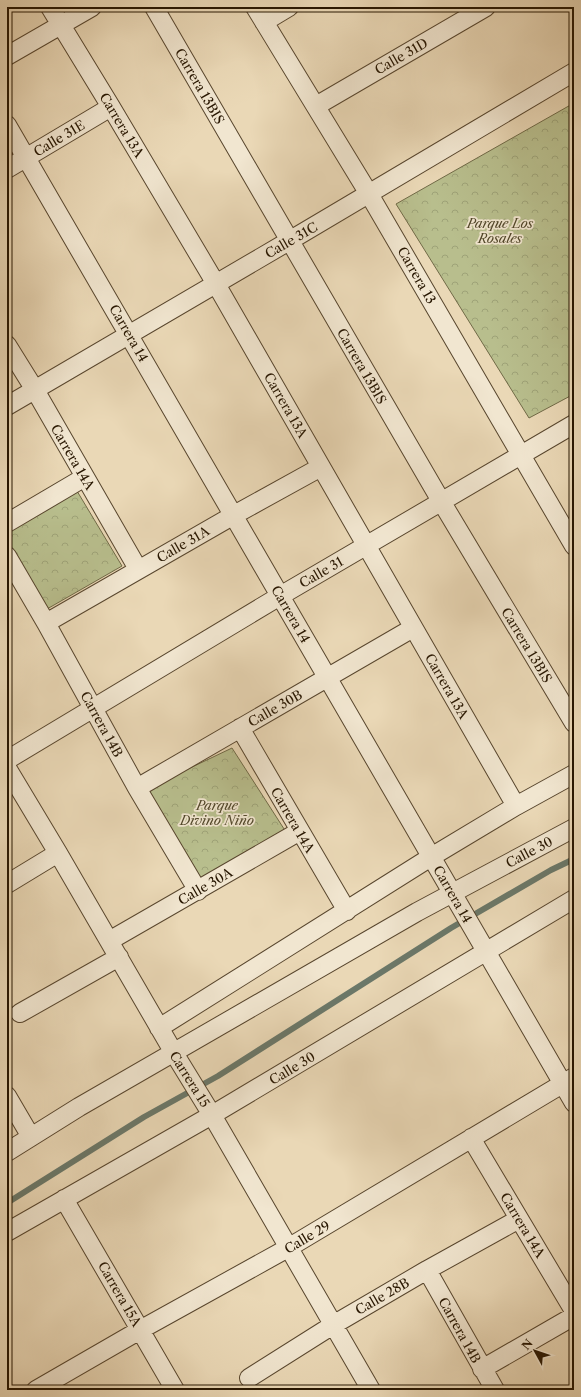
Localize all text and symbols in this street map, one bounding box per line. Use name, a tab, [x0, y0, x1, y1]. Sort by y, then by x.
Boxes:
street label: Calle 31D	[372, 34, 430, 78]
street label: Carrera 13BIS	[172, 45, 228, 127]
street label: Carrera 13A	[96, 90, 148, 161]
street label: Calle 31E	[30, 116, 88, 160]
park label: Parque Los Rosales	[466, 215, 533, 246]
street label: Calle 31C	[262, 219, 320, 261]
street label: Carrera 13	[394, 244, 440, 306]
street label: Carrera 14	[106, 302, 152, 364]
street label: Carrera 13BIS	[334, 325, 390, 407]
street label: Carrera 13A	[261, 369, 311, 441]
street label: Carrera 14A	[48, 421, 98, 493]
street label: Calle 31A	[154, 522, 213, 565]
street label: Calle 31	[296, 553, 346, 591]
street label: Carrera 14	[268, 583, 314, 645]
street label: Carrera 13BIS	[498, 605, 556, 686]
street label: Carrera 13A	[422, 650, 472, 722]
street label: Calle 30B	[245, 686, 305, 730]
street label: Carrera 14B	[77, 688, 127, 760]
street label: Carrera 14A	[268, 784, 318, 856]
park label: Parque Divino Niño	[179, 797, 254, 828]
street label: Calle 30	[503, 833, 555, 871]
street label: Carrera 14	[430, 863, 476, 925]
street label: Calle 30A	[175, 864, 235, 908]
street label: Carrera 15	[167, 1048, 213, 1110]
street label: Calle 30	[266, 1048, 318, 1088]
street label: Carrera 14A	[497, 1189, 549, 1261]
street label: Calle 29	[281, 1217, 333, 1257]
street label: Carrera 15A	[95, 1259, 145, 1330]
street label: Calle 28B	[352, 1274, 412, 1318]
street label: Carrera 14B	[435, 1294, 485, 1366]
north arrow	[515, 1331, 555, 1371]
text: N	[519, 1336, 536, 1353]

